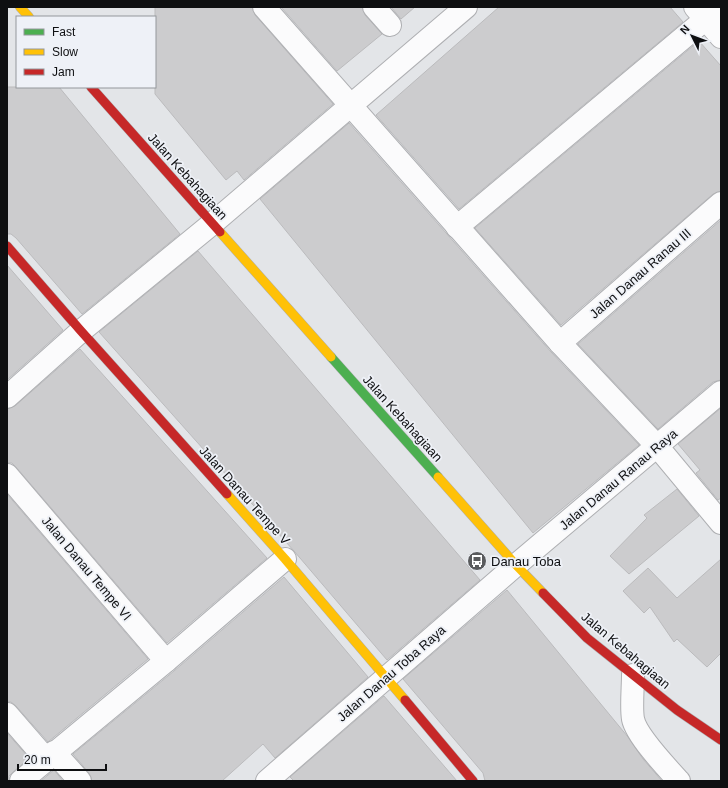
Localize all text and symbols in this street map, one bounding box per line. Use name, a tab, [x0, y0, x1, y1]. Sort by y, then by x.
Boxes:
legend	[16, 16, 156, 88]
north arrow	[672, 16, 712, 56]
text: N	[677, 22, 692, 36]
text: Fast	[52, 25, 76, 39]
text: Slow	[52, 45, 78, 59]
text: Jam	[52, 65, 75, 79]
street label: Jalan Kebahagiaan	[145, 130, 230, 223]
street label: Jalan Danau Ranau III	[587, 225, 694, 321]
street label: Jalan Kebahagiaan	[360, 372, 445, 465]
street label: Jalan Danau Ranau Raya	[556, 425, 681, 533]
street label: Jalan Danau Tempe V	[196, 443, 293, 548]
street label: Jalan Danau Tempe VI	[39, 513, 135, 623]
bus stop icon: Danau Toba	[466, 550, 488, 572]
place label: Danau Toba	[491, 554, 562, 569]
street label: Jalan Kebahagiaan	[578, 609, 673, 692]
street label: Jalan Danau Toba Raya	[334, 622, 449, 724]
scale bar	[18, 746, 106, 772]
text: 20 m	[24, 753, 51, 767]

